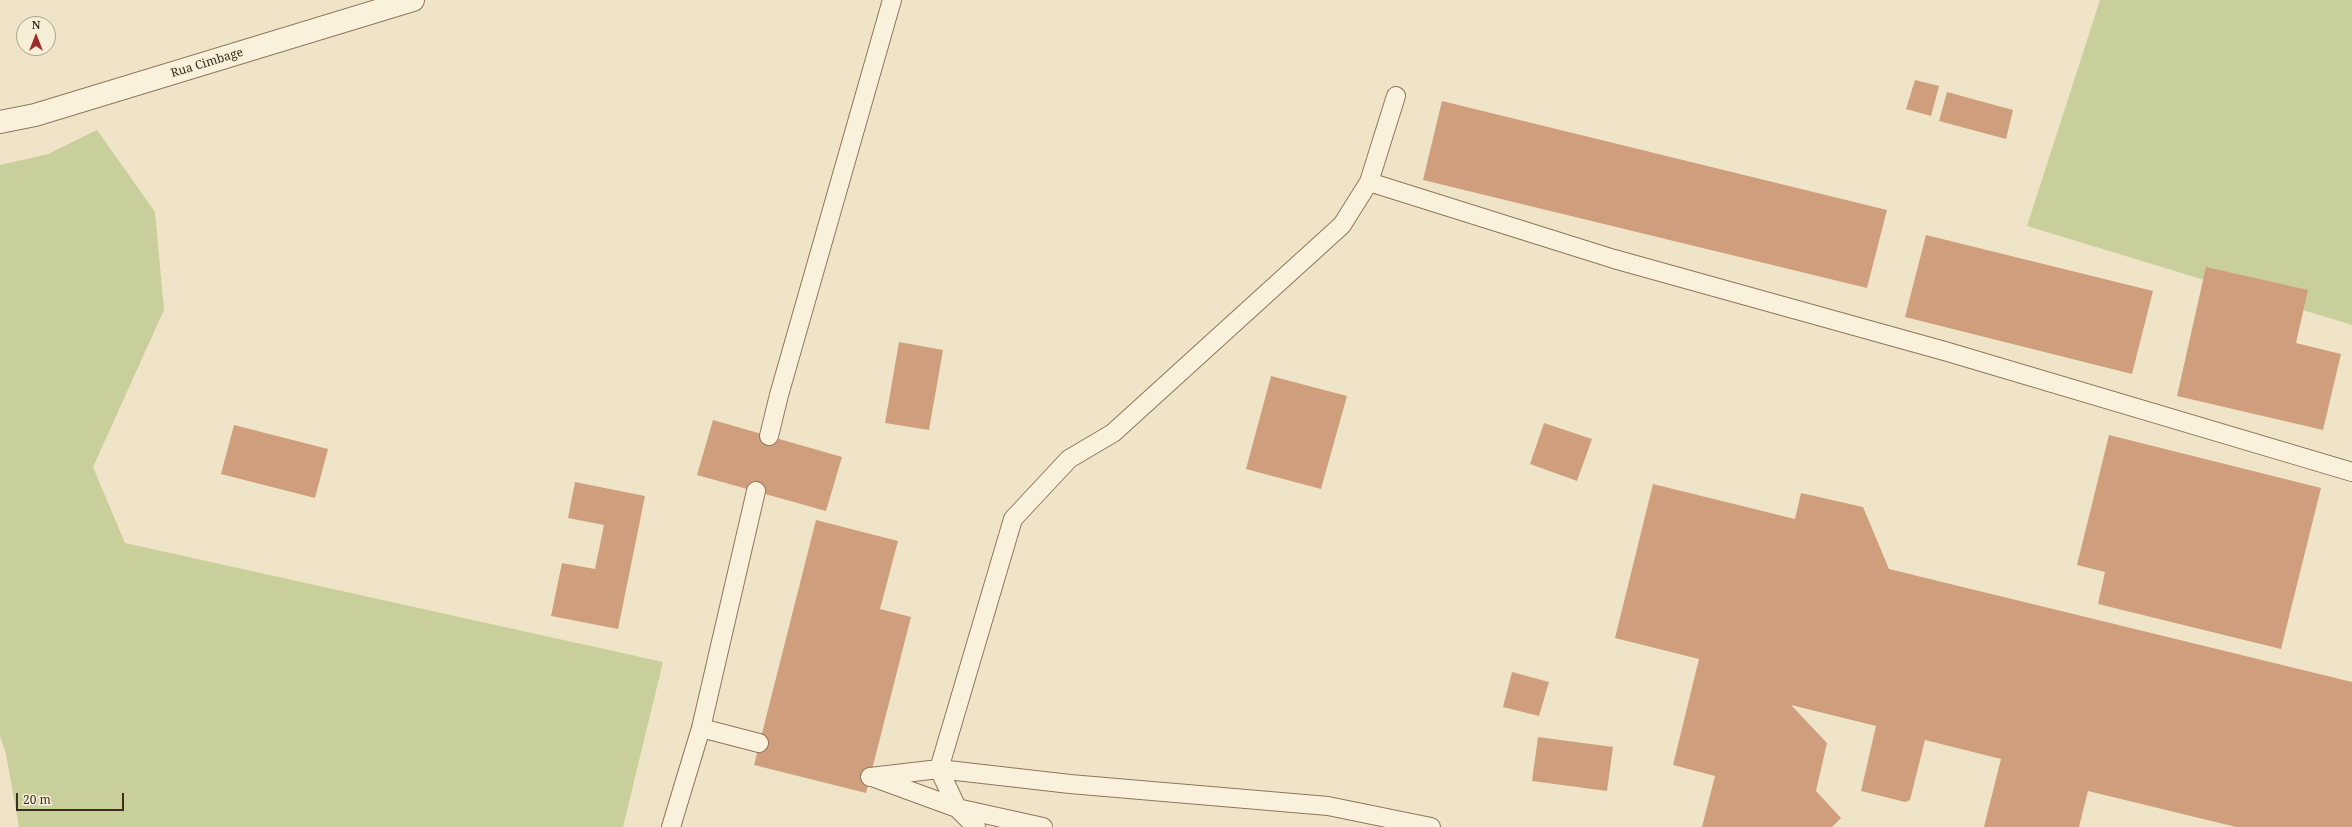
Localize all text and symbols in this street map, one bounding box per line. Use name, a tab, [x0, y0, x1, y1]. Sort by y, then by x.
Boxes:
north arrow	[16, 16, 56, 56]
text: N	[32, 17, 40, 32]
street label: Rua Cimbage	[169, 45, 245, 81]
scale bar	[18, 785, 126, 811]
text: 20 m	[23, 791, 51, 808]

